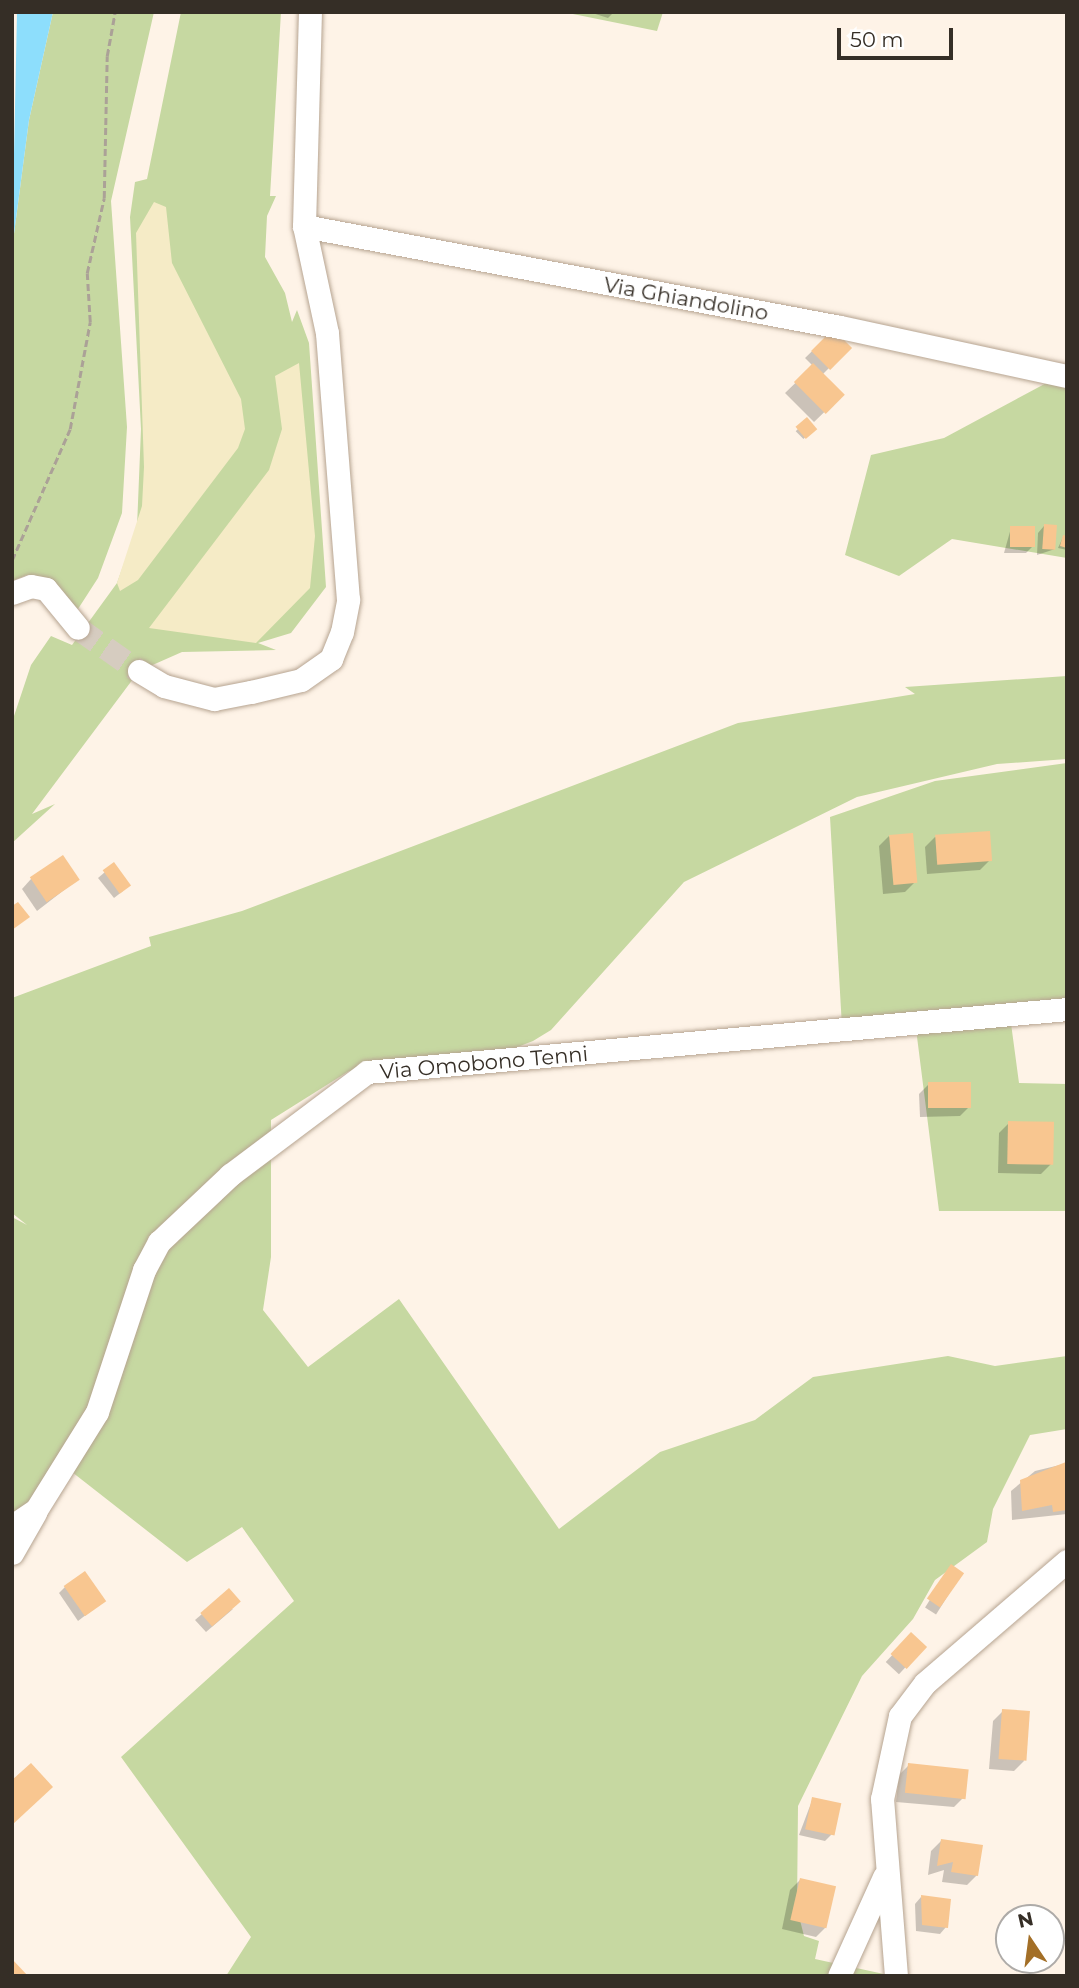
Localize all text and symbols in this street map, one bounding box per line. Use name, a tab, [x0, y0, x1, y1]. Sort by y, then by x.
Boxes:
scale bar	[841, 14, 956, 58]
text: 50 m	[850, 27, 904, 52]
street label: Via Ghiandolino	[602, 272, 770, 326]
street label: Via Omobono Tenni	[379, 1041, 589, 1085]
north arrow	[995, 1904, 1065, 1974]
text: N	[1016, 1907, 1036, 1933]

